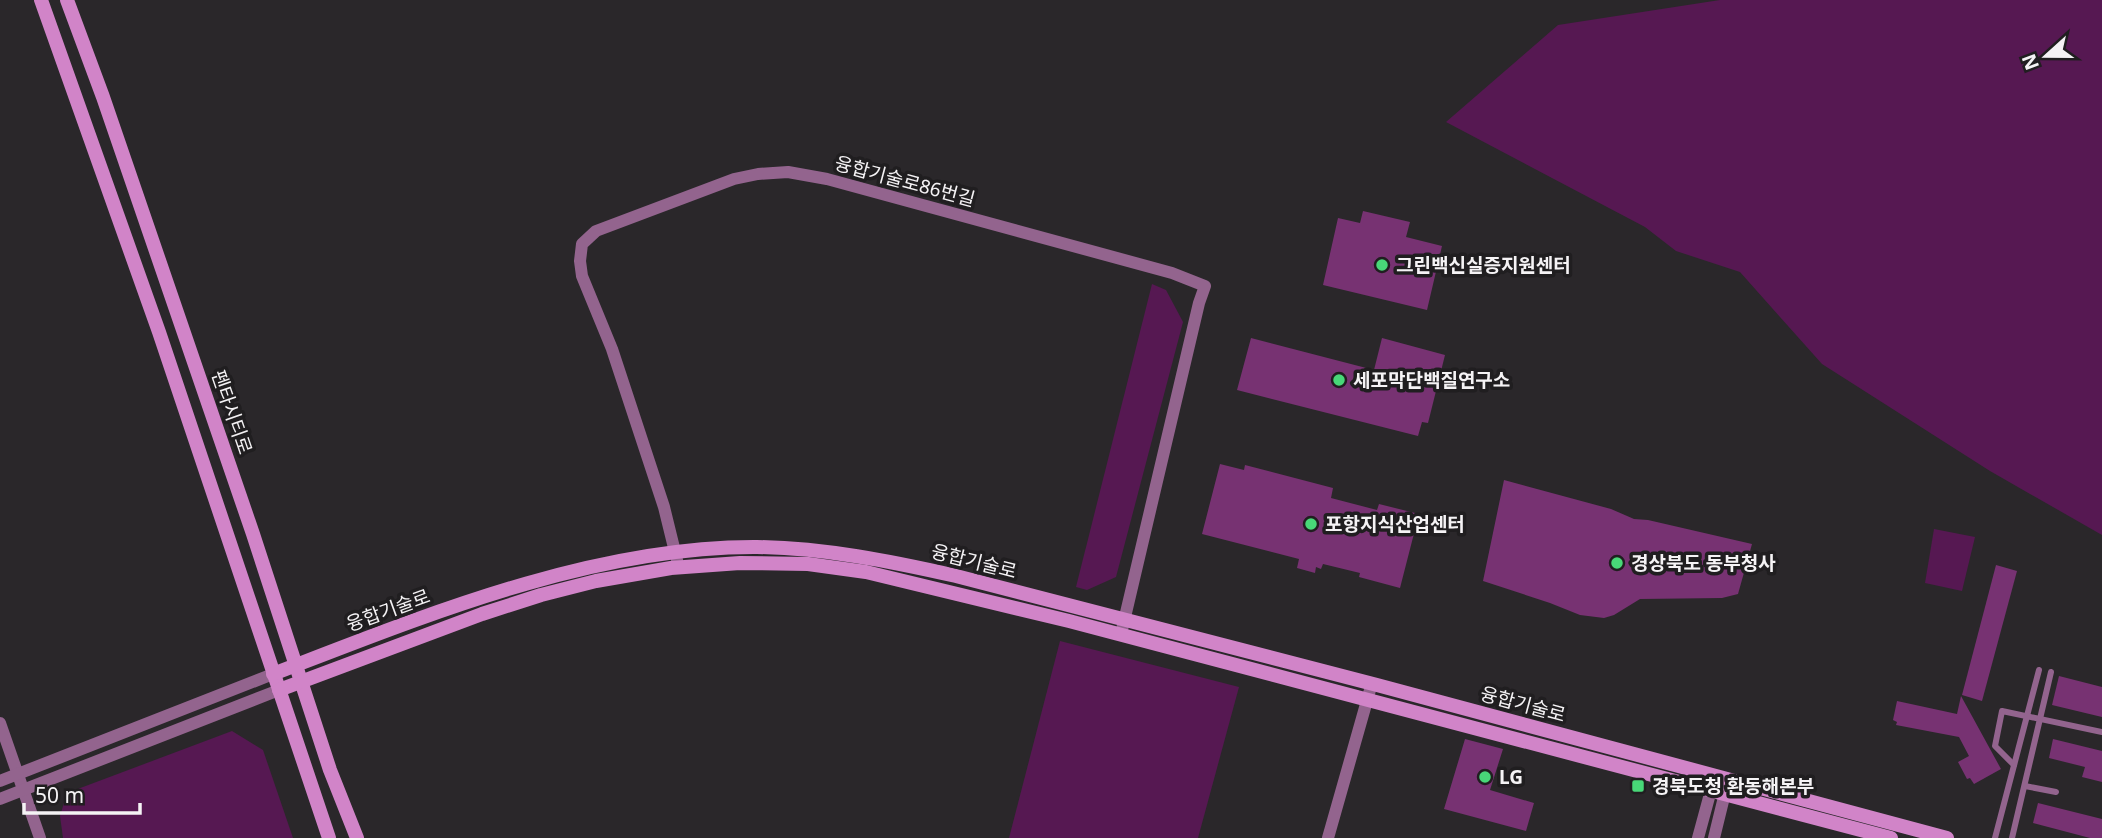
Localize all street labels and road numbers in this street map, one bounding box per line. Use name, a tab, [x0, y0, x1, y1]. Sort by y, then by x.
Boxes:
street label: 융합기술로86번길	[832, 150, 978, 212]
street label: 펜타시티로	[205, 366, 259, 458]
street label: 융합기술로	[928, 538, 1020, 584]
street label: 융합기술로	[342, 583, 434, 637]
street label: 융합기술로	[1477, 680, 1569, 728]

